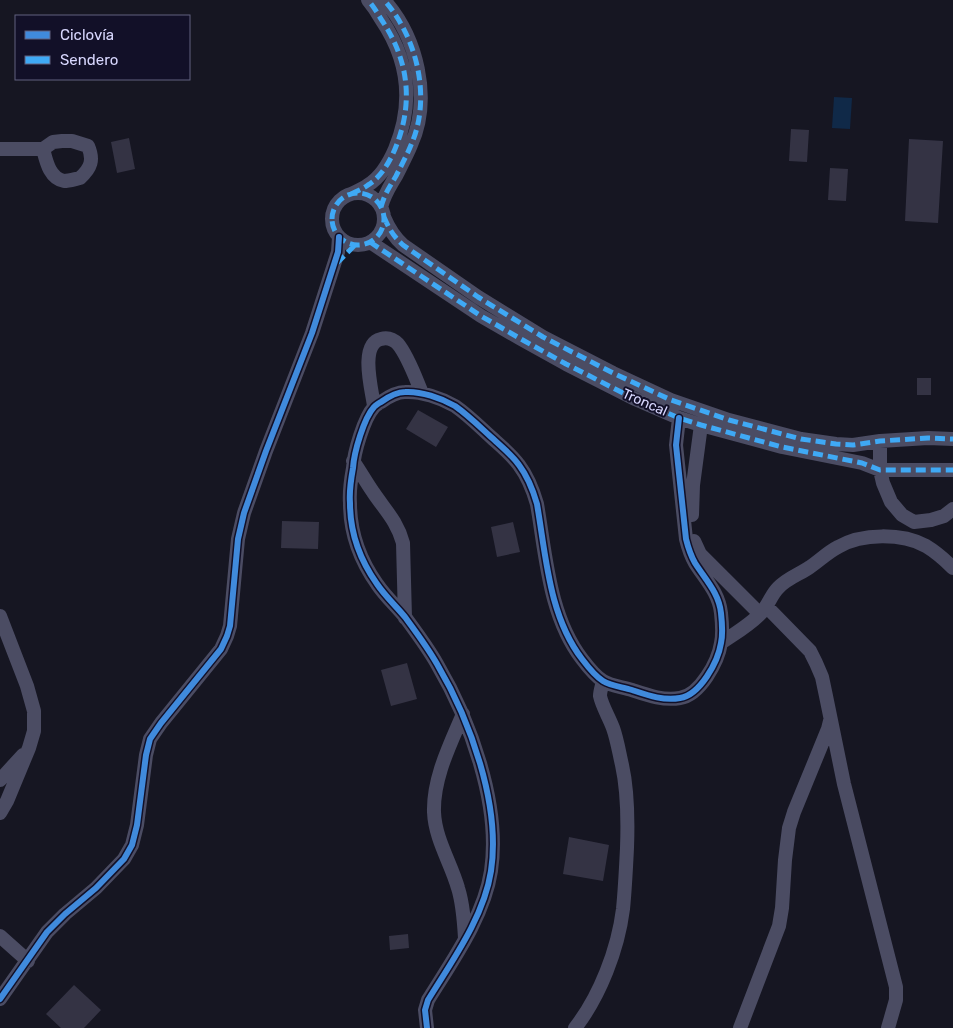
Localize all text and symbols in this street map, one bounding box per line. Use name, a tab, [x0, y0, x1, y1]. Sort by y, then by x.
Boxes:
legend	[15, 15, 190, 80]
text: Ciclovía	[60, 26, 114, 44]
text: Sendero	[60, 51, 118, 69]
street label: Troncal	[620, 385, 670, 420]

